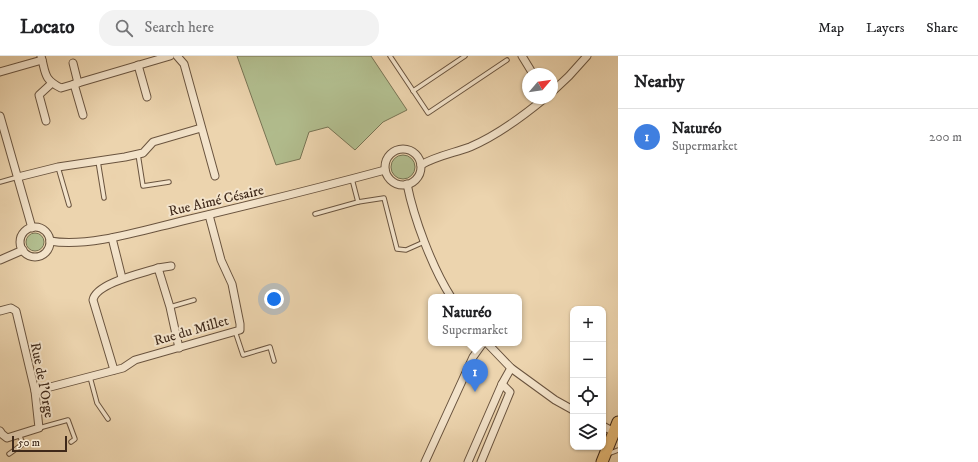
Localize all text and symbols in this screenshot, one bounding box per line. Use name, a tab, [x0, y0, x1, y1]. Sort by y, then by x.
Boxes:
search box	[99, 10, 379, 46]
text: Locato	[20, 16, 75, 39]
icon: search	[113, 17, 135, 39]
text: Search here	[145, 18, 214, 37]
text: Map	[818, 19, 844, 37]
text: Layers	[866, 19, 904, 37]
text: Share	[926, 19, 958, 37]
north arrow	[522, 68, 558, 104]
text: Nearby	[634, 71, 684, 93]
text: Naturéo	[672, 119, 721, 138]
text: 1	[645, 129, 649, 145]
text: 200 m	[929, 129, 962, 145]
text: Supermarket	[672, 138, 738, 154]
street label: Rue Aimé Césaire	[167, 181, 266, 221]
your location	[264, 289, 284, 309]
popup	[428, 294, 522, 346]
text: Naturéo	[442, 303, 492, 322]
map controls	[570, 306, 606, 450]
button: +	[570, 306, 606, 342]
street label: Rue du Millet	[152, 312, 231, 350]
text: Supermarket	[442, 322, 508, 338]
street label: Rue de l'Orge	[26, 341, 58, 419]
button: −	[570, 342, 606, 378]
pin: 1	[462, 359, 488, 392]
button: locate	[570, 378, 606, 414]
button: layers	[570, 414, 606, 450]
scale bar	[12, 434, 67, 453]
text: 50 m	[18, 436, 40, 450]

